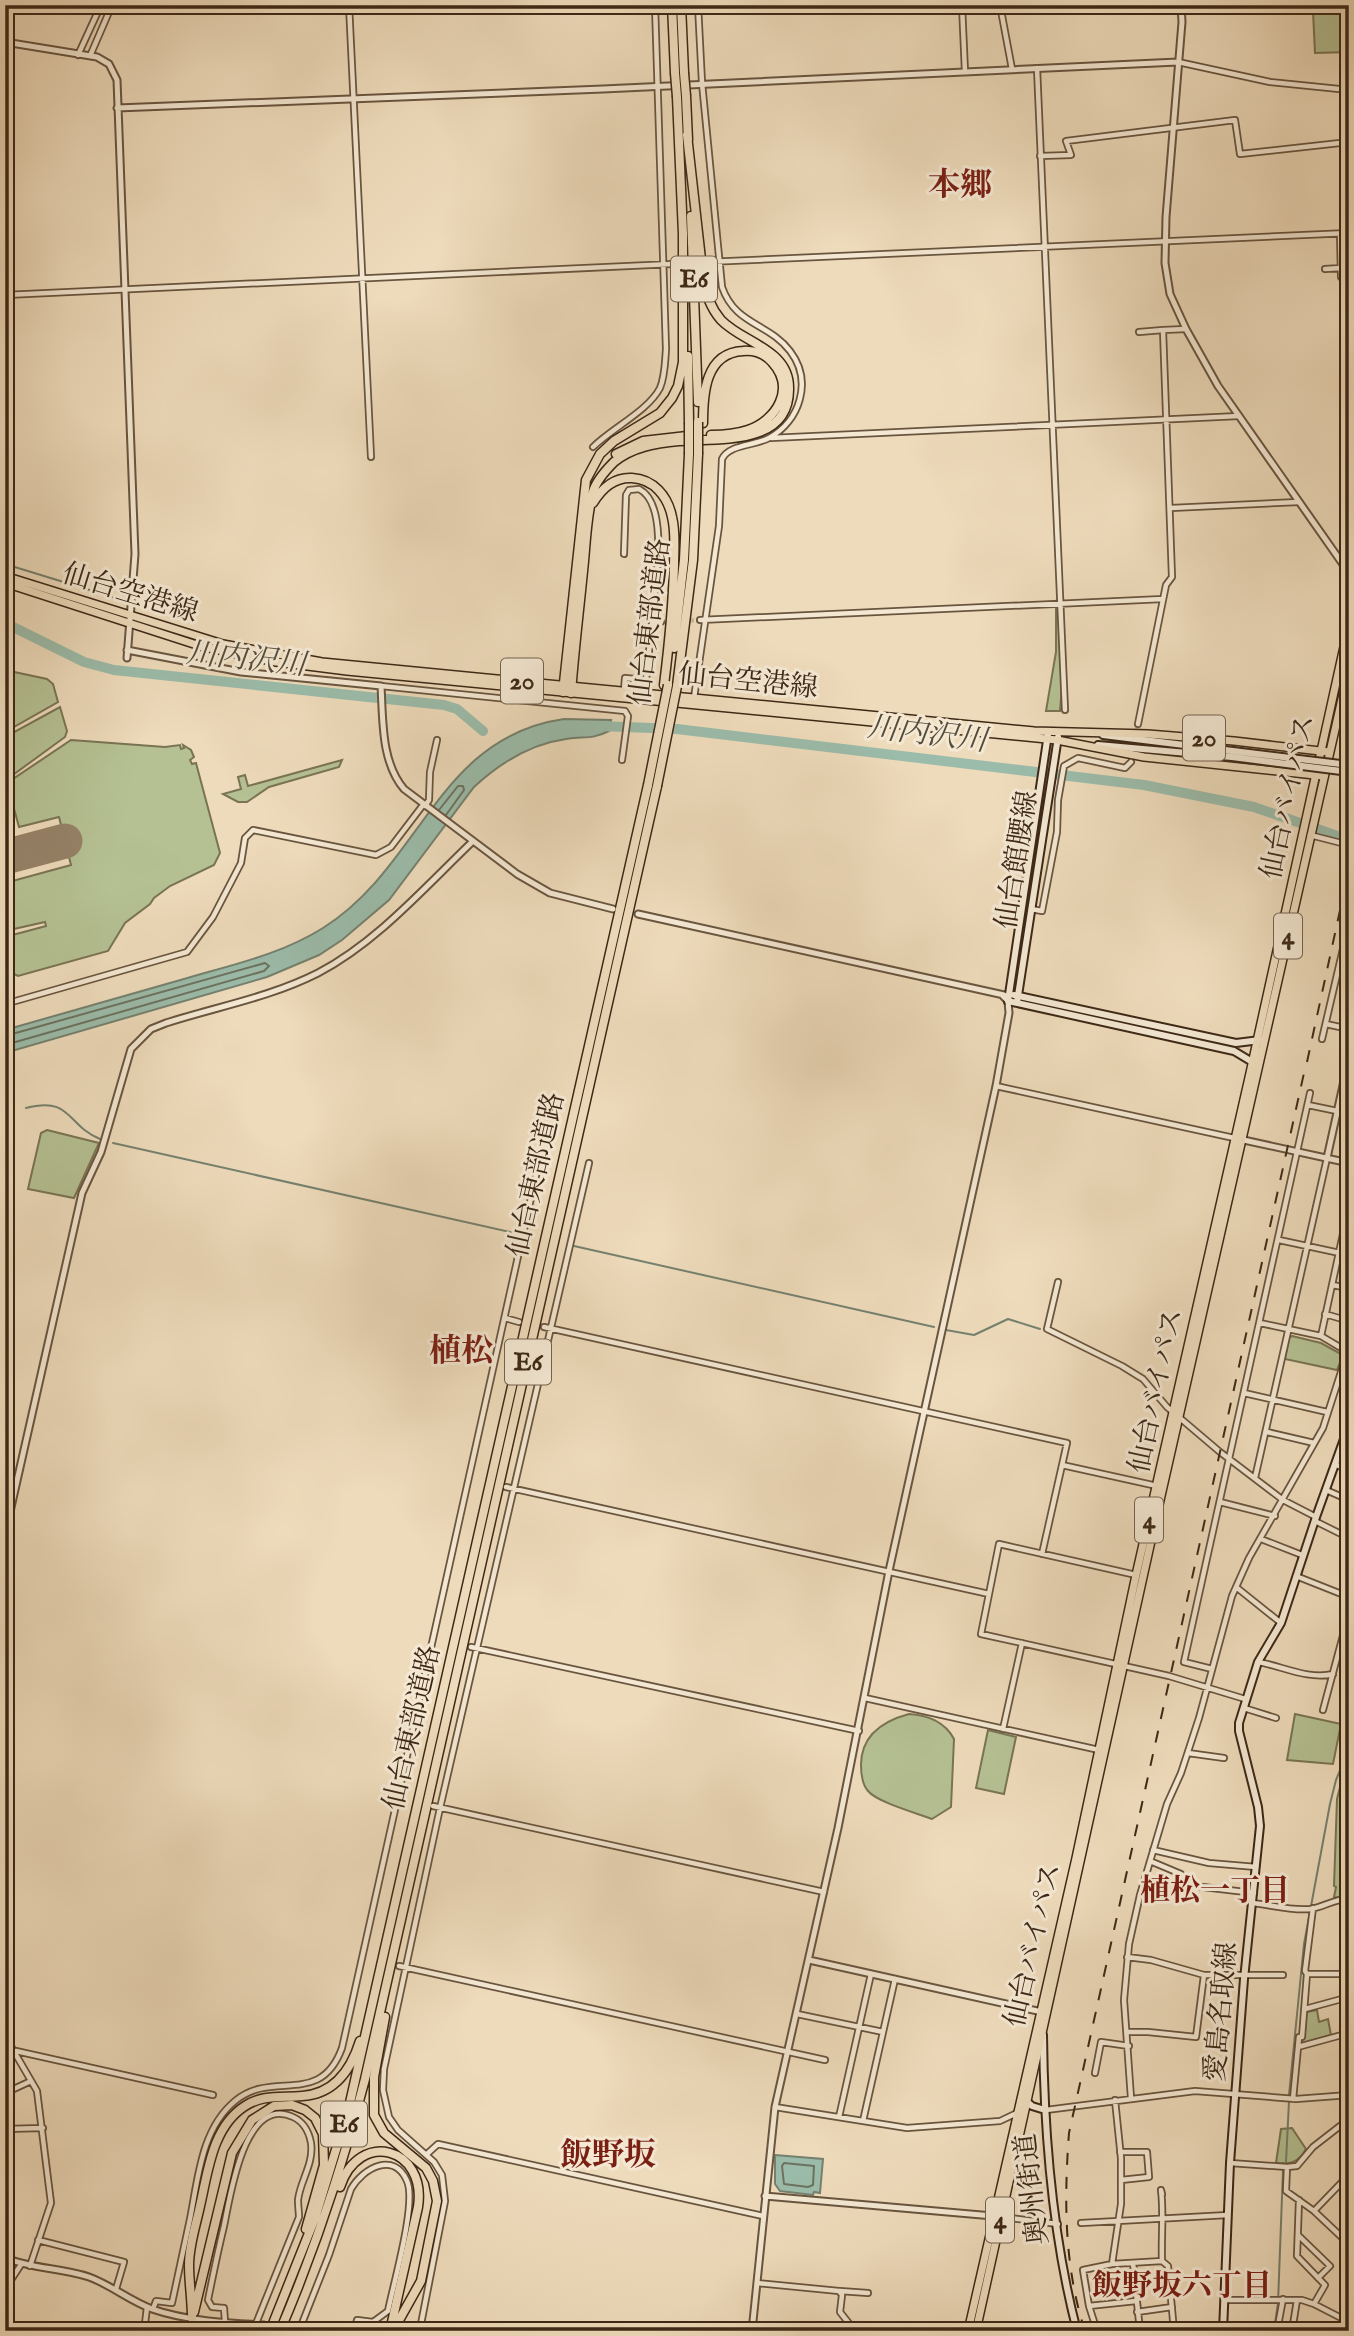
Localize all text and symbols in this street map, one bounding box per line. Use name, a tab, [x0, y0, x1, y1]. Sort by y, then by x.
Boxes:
district label: 本郷	[928, 166, 992, 207]
road number: E6	[671, 256, 717, 302]
street label: 仙台東部道路	[623, 536, 679, 708]
street label: 仙台空港線	[58, 557, 202, 631]
water label: 川内沢川	[184, 635, 311, 685]
street label: 仙台空港線	[677, 657, 819, 707]
road number: 20	[501, 659, 543, 704]
water label: 川内沢川	[865, 709, 992, 762]
street label: 仙台バイパス	[1254, 711, 1324, 883]
road number: 20	[1183, 716, 1225, 760]
street label: 仙台館腰線	[990, 788, 1046, 932]
road number: 4	[1274, 914, 1302, 959]
street label: 仙台東部道路	[501, 1089, 573, 1261]
street label: 仙台バイパス	[1122, 1305, 1192, 1477]
district label: 植松	[429, 1332, 493, 1373]
road number: E6	[505, 1340, 551, 1385]
road number: 4	[1135, 1498, 1163, 1542]
street label: 仙台東部道路	[377, 1642, 449, 1814]
street label: 仙台バイパス	[998, 1859, 1070, 2031]
district label: 植松一丁目	[1140, 1873, 1290, 1911]
street label: 愛島名取線	[1198, 1941, 1246, 2083]
road number: E6	[321, 2102, 367, 2146]
street label: 奥州街道	[1009, 2131, 1057, 2247]
district label: 飯野坂	[560, 2136, 656, 2177]
road number: 4	[986, 2198, 1014, 2242]
district label: 飯野坂六丁目	[1092, 2268, 1272, 2306]

